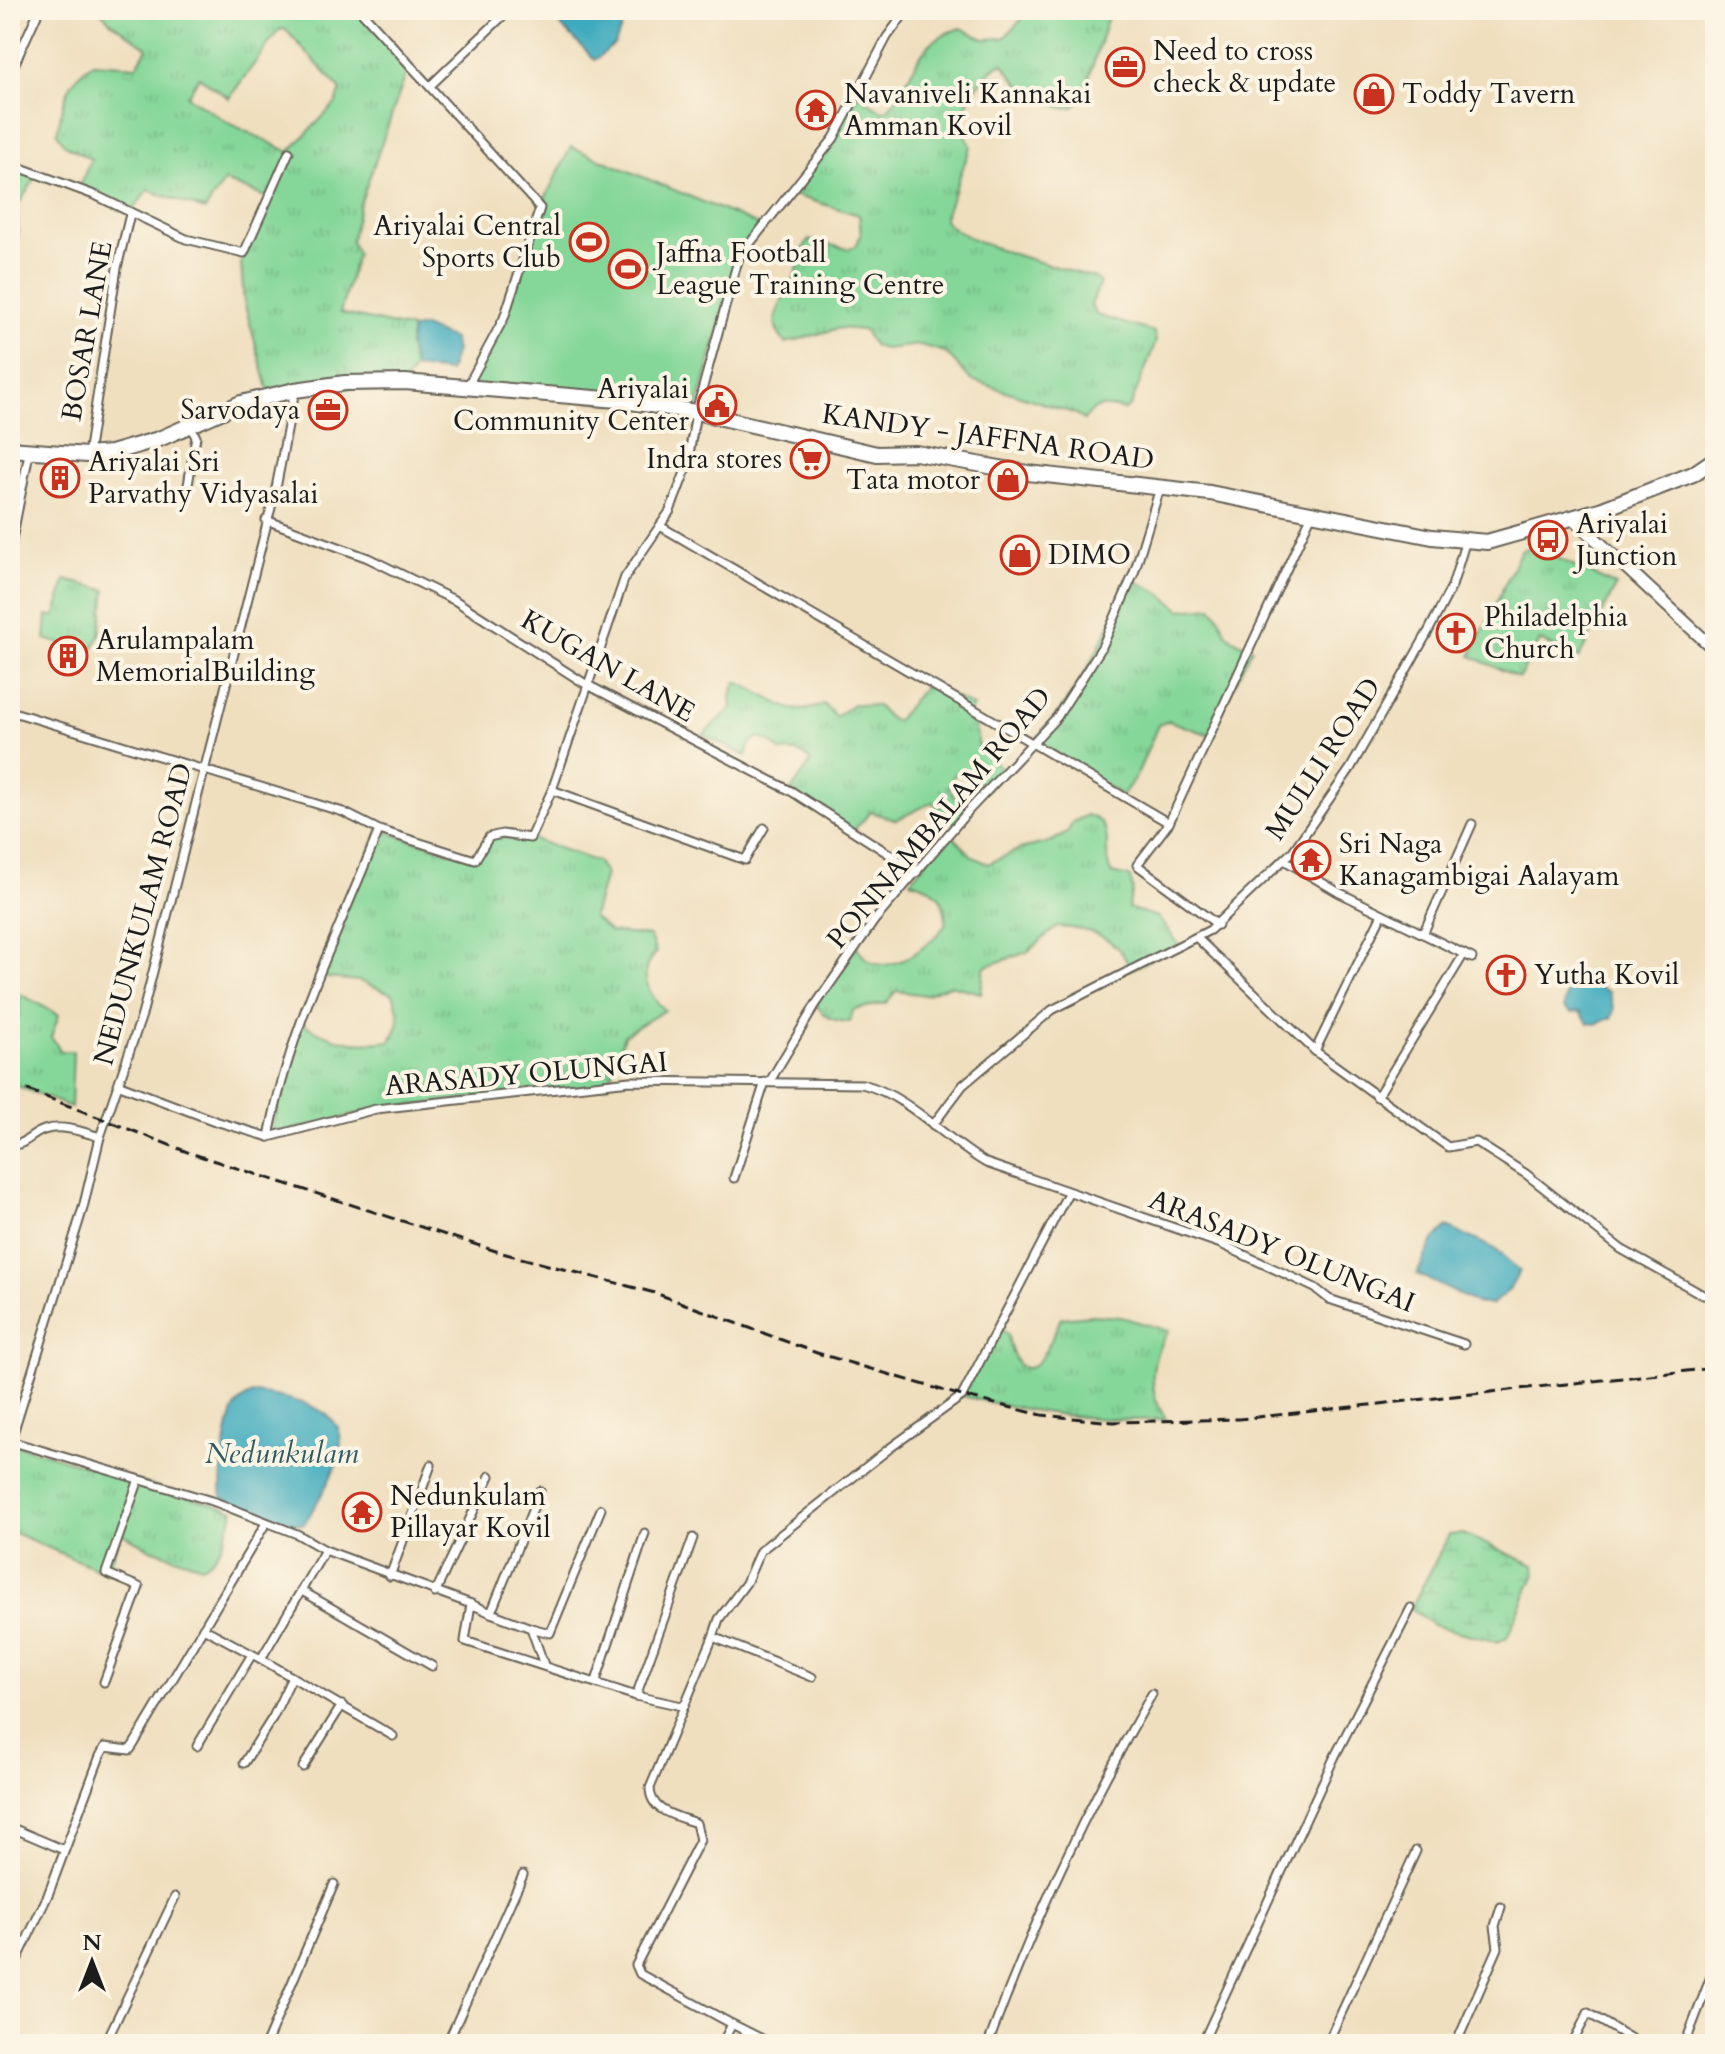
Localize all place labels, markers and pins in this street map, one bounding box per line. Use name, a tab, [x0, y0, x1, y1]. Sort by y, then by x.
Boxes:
place label: Need to cross check & update	[1153, 32, 1336, 102]
office icon: Need to cross check & update	[1104, 46, 1146, 88]
shop icon: Toddy Tavern	[1353, 73, 1395, 115]
place label: Navaniveli Kannakai Amman Kovil	[844, 75, 1091, 145]
place label: Toddy Tavern	[1402, 75, 1576, 113]
temple icon: Navaniveli Kannakai Amman Kovil	[795, 89, 837, 131]
place label: Ariyalai Central Sports Club	[373, 207, 561, 277]
sports icon: Ariyalai Central Sports Club	[568, 221, 610, 263]
place label: Jaffna Football League Training Centre	[652, 234, 945, 304]
sports icon: Jaffna Football League Training Centre	[607, 248, 649, 290]
place label: Ariyalai Community Center	[453, 370, 690, 440]
public building icon: Ariyalai Community Center	[696, 384, 738, 426]
office icon: Sarvodaya	[307, 389, 349, 431]
place label: Sarvodaya	[180, 391, 300, 429]
supermarket icon: Indra stores	[789, 438, 831, 480]
place label: Indra stores	[646, 440, 782, 478]
place label: Ariyalai Sri Parvathy Vidyasalai	[88, 443, 319, 513]
building icon: Ariyalai Sri Parvathy Vidyasalai	[39, 457, 81, 499]
shop icon: Tata motor	[987, 459, 1029, 501]
place label: Tata motor	[846, 461, 981, 499]
place label: Ariyalai Junction	[1572, 505, 1677, 575]
bus stop icon: Ariyalai Junction	[1527, 519, 1569, 561]
shop icon: DIMO	[999, 534, 1041, 576]
place label: DIMO	[1048, 536, 1131, 574]
place label: Philadelphia Church	[1484, 598, 1628, 668]
church icon: Philadelphia Church	[1435, 612, 1477, 654]
place label: Arulampalam MemorialBuilding	[96, 621, 315, 691]
building icon: Arulampalam MemorialBuilding	[47, 635, 89, 677]
place label: Sri Naga Kanagambigai Aalayam	[1339, 825, 1620, 895]
temple icon: Sri Naga Kanagambigai Aalayam	[1290, 839, 1332, 881]
church icon: Yutha Kovil	[1485, 954, 1527, 996]
place label: Yutha Kovil	[1534, 956, 1679, 994]
place label: Nedunkulam Pillayar Kovil	[390, 1477, 551, 1547]
temple icon: Nedunkulam Pillayar Kovil	[341, 1491, 383, 1533]

